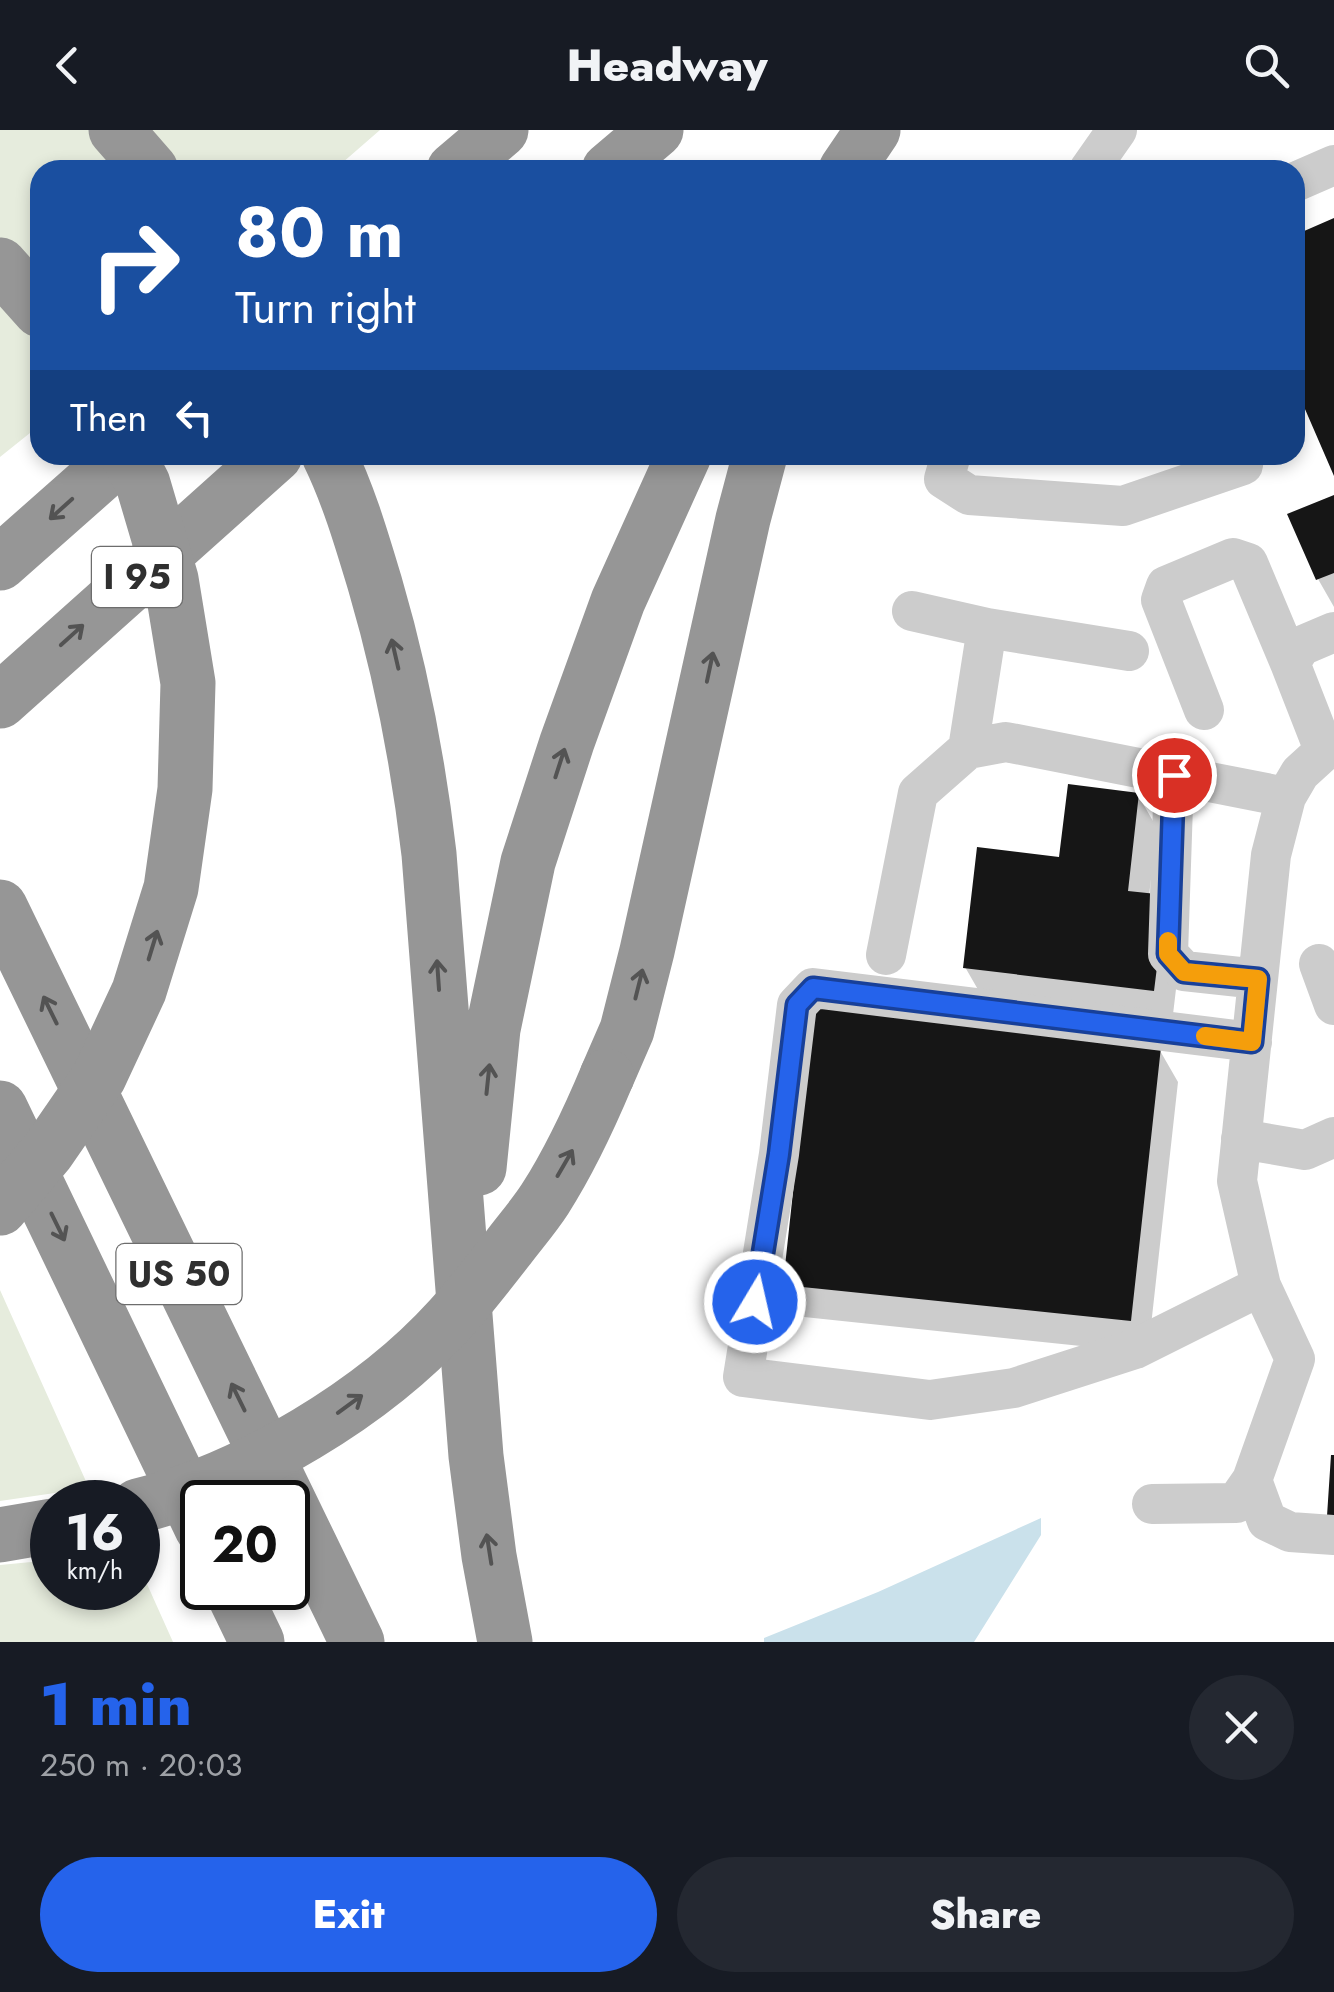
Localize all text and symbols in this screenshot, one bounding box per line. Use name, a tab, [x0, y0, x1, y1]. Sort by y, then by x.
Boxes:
text: Headway	[566, 33, 768, 98]
icon: back	[40, 38, 95, 93]
icon: search	[1239, 38, 1294, 93]
text: 80 m	[235, 182, 404, 283]
icon: right	[70, 200, 200, 330]
text: Turn right	[235, 275, 416, 340]
text: Then	[70, 390, 147, 445]
icon: left	[167, 390, 222, 445]
one-way arrow	[49, 498, 74, 521]
road number: I 95	[92, 547, 182, 607]
one-way arrow	[59, 624, 84, 647]
one-way arrow	[385, 639, 403, 671]
one-way arrow	[702, 652, 720, 684]
pin	[1132, 733, 1217, 818]
one-way arrow	[552, 748, 570, 780]
icon: arrive	[1147, 748, 1202, 803]
one-way arrow	[145, 930, 163, 961]
one-way arrow	[429, 960, 448, 992]
one-way arrow	[631, 969, 649, 1001]
one-way arrow	[40, 996, 59, 1026]
one-way arrow	[479, 1064, 498, 1096]
one-way arrow	[555, 1150, 575, 1178]
one-way arrow	[49, 1212, 68, 1242]
road number: US 50	[116, 1244, 242, 1304]
position arrow	[703, 1250, 807, 1354]
one-way arrow	[228, 1383, 247, 1412]
one-way arrow	[336, 1394, 364, 1415]
speed limit sign: 20	[180, 1480, 310, 1610]
text: 16	[66, 1496, 124, 1569]
one-way arrow	[479, 1534, 497, 1566]
text: km/h	[67, 1552, 123, 1588]
text: 1 min	[40, 1661, 192, 1748]
button: close	[1189, 1675, 1294, 1780]
text: 250 m · 20:03	[40, 1742, 243, 1788]
button: Exit	[40, 1857, 657, 1972]
button: Share	[677, 1857, 1294, 1972]

